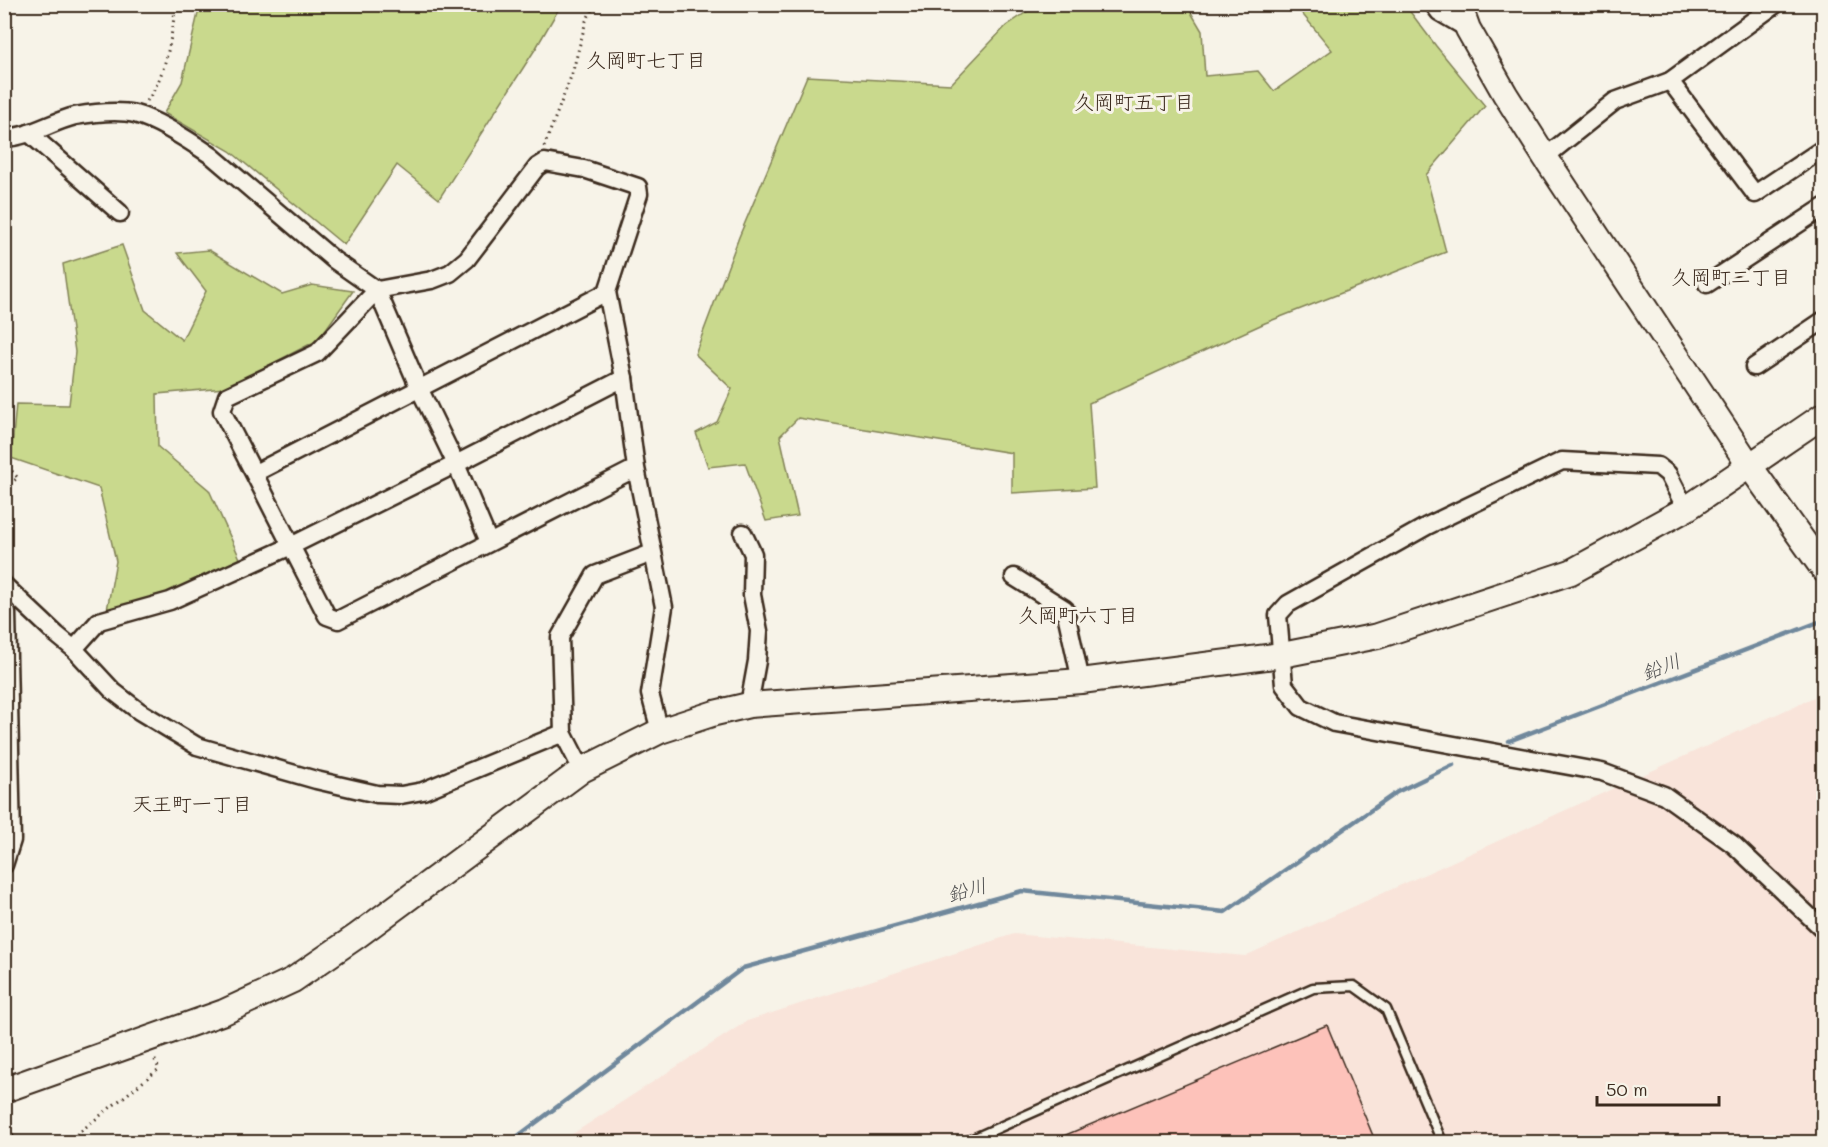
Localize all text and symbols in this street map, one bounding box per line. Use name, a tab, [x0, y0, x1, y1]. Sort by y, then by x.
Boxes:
district label: 久岡町七丁目	[586, 46, 706, 72]
district label: 久岡町五丁目	[1074, 88, 1194, 114]
district label: 久岡町二丁目	[1671, 263, 1791, 289]
district label: 久岡町六丁目	[1018, 601, 1138, 627]
water label: 鉛川	[1637, 647, 1684, 685]
district label: 天王町一丁目	[132, 790, 252, 816]
water label: 鉛川	[944, 871, 989, 907]
scale bar	[1597, 1069, 1718, 1107]
text: 50 m	[1606, 1077, 1648, 1101]

